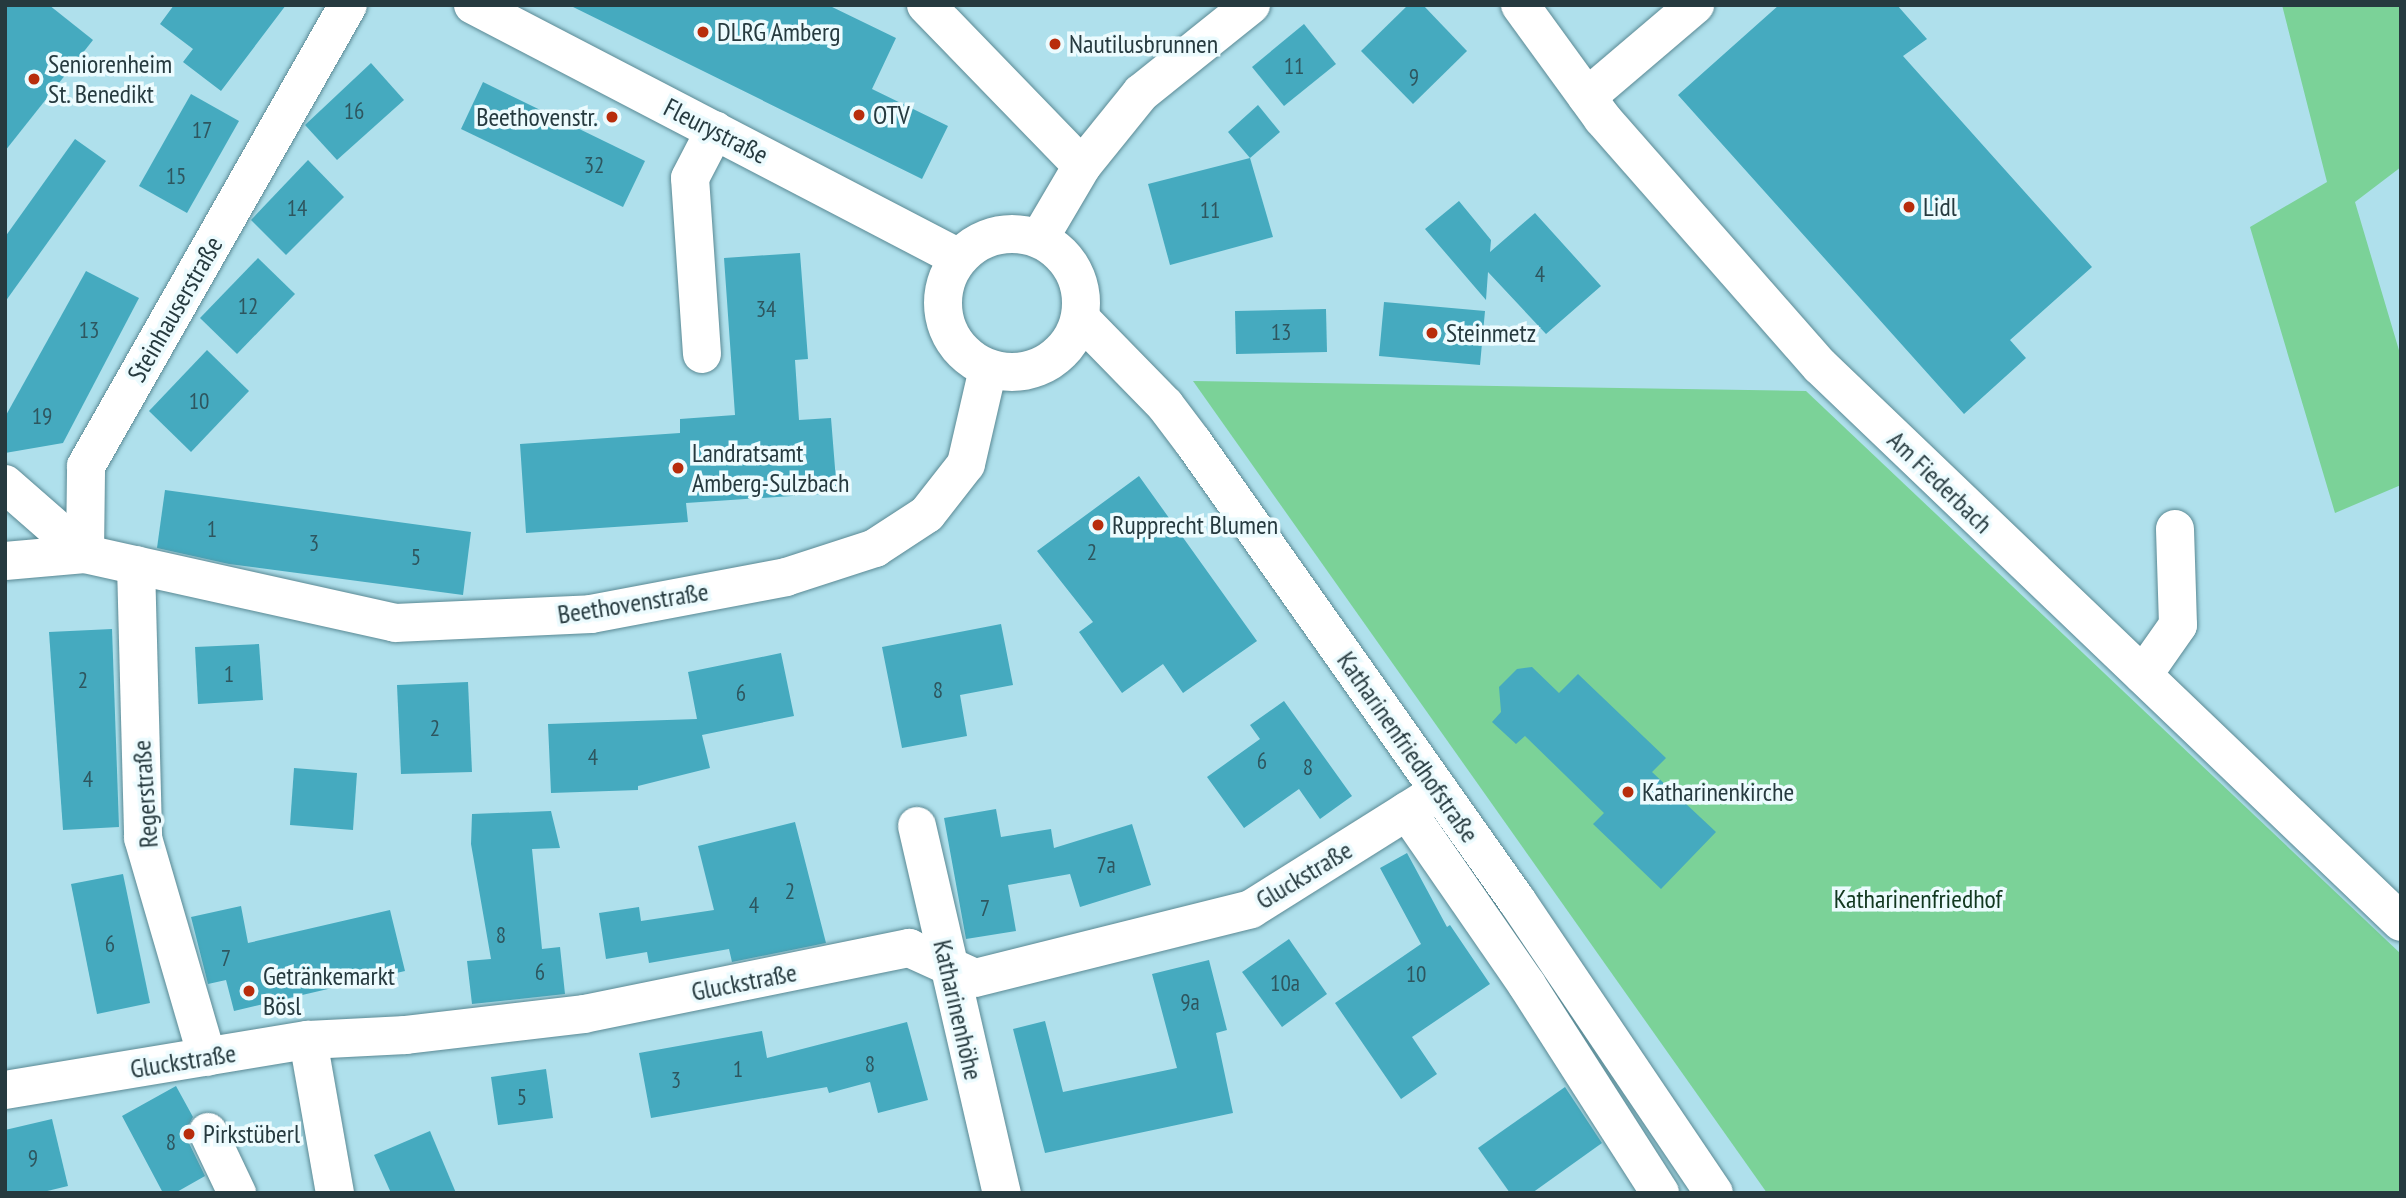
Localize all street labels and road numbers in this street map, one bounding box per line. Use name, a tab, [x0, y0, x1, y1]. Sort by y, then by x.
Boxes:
street label: Fleurystraße	[659, 92, 773, 170]
street label: Steinhauserstraße	[121, 231, 229, 387]
street label: Am Fiederbach	[1881, 424, 1999, 540]
street label: Beethovenstraße	[555, 576, 711, 630]
street label: Katharinenfriedhofstraße	[1331, 646, 1485, 848]
street label: Regerstraße	[126, 739, 164, 849]
street label: Gluckstraße	[1250, 834, 1358, 916]
street label: Katharinenhöhe	[927, 937, 989, 1083]
street label: Gluckstraße	[689, 957, 799, 1007]
street label: Gluckstraße	[128, 1037, 238, 1085]

